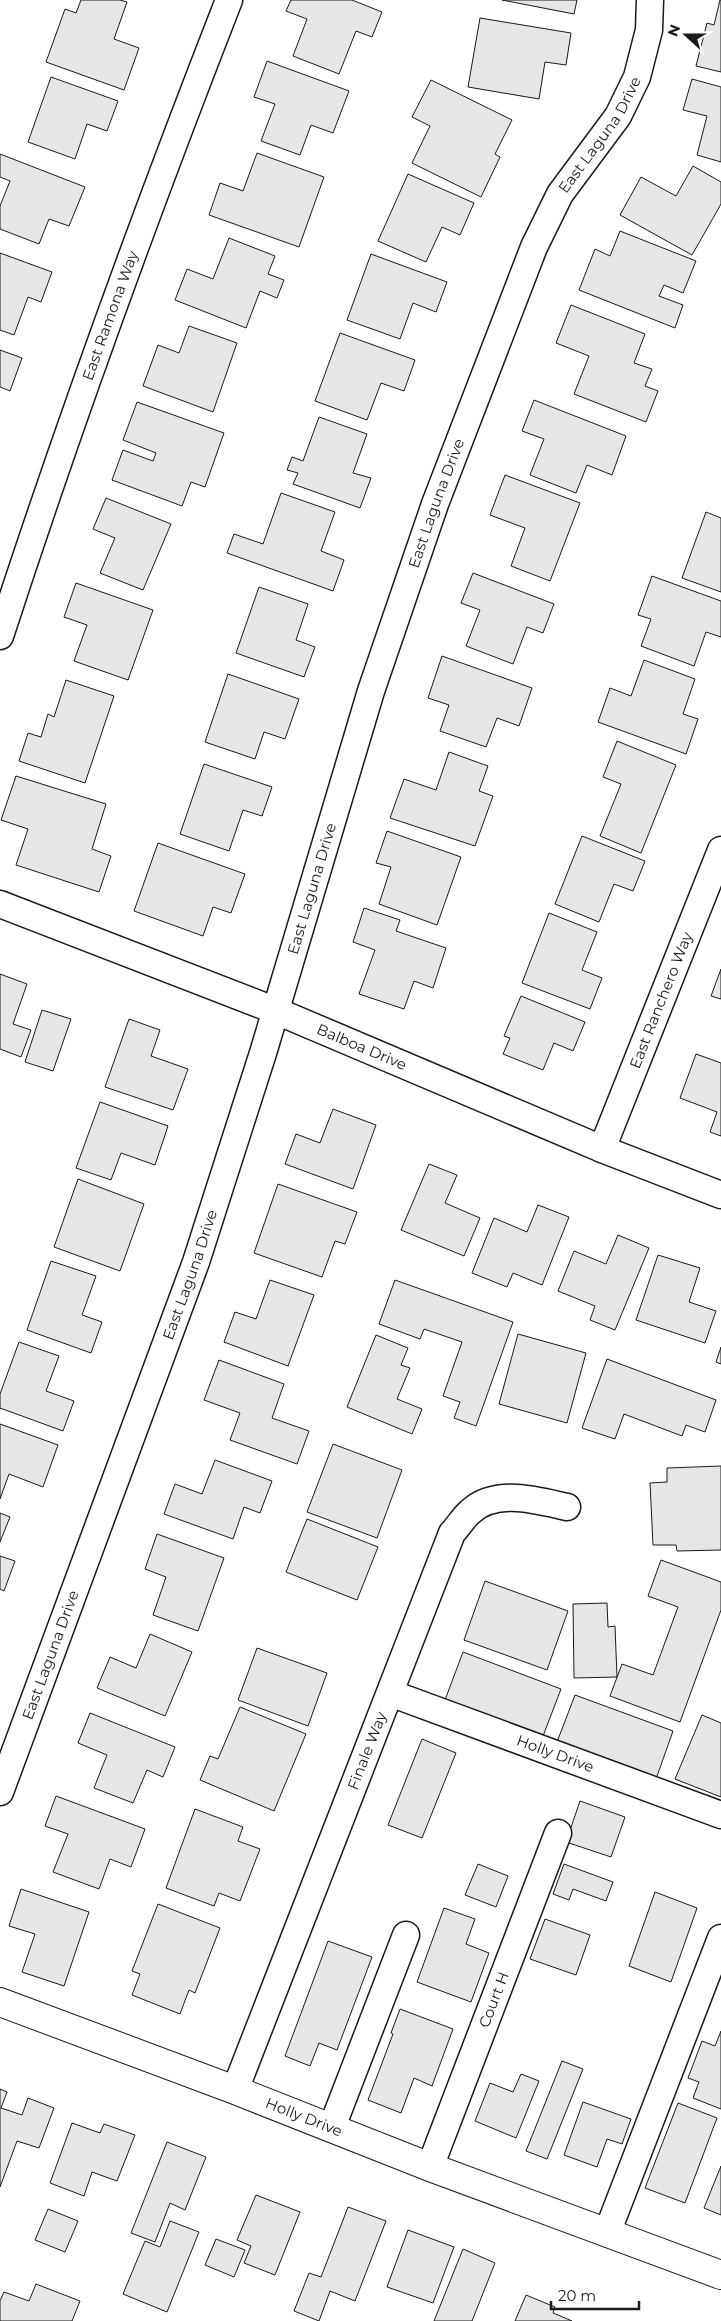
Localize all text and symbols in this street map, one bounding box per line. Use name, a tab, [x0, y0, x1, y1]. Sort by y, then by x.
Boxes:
north arrow	[661, 10, 711, 60]
text: N	[663, 22, 684, 39]
street label: East Laguna Drive	[554, 73, 645, 197]
street label: East Ramona Way	[78, 247, 142, 383]
street label: East Laguna Drive	[404, 436, 468, 571]
street label: East Laguna Drive	[283, 820, 340, 957]
street label: East Ranchero Way	[625, 928, 697, 1071]
street label: Balboa Drive	[314, 1019, 410, 1074]
street label: East Laguna Drive	[158, 1207, 221, 1342]
street label: East Laguna Drive	[18, 1588, 83, 1722]
street label: Finale Way	[343, 1708, 391, 1792]
street label: Holly Drive	[514, 1730, 597, 1776]
street label: Court H	[474, 1969, 513, 2030]
street label: Holly Drive	[263, 2093, 345, 2140]
scale bar	[551, 2278, 638, 2310]
text: 20 m	[558, 2286, 596, 2305]

